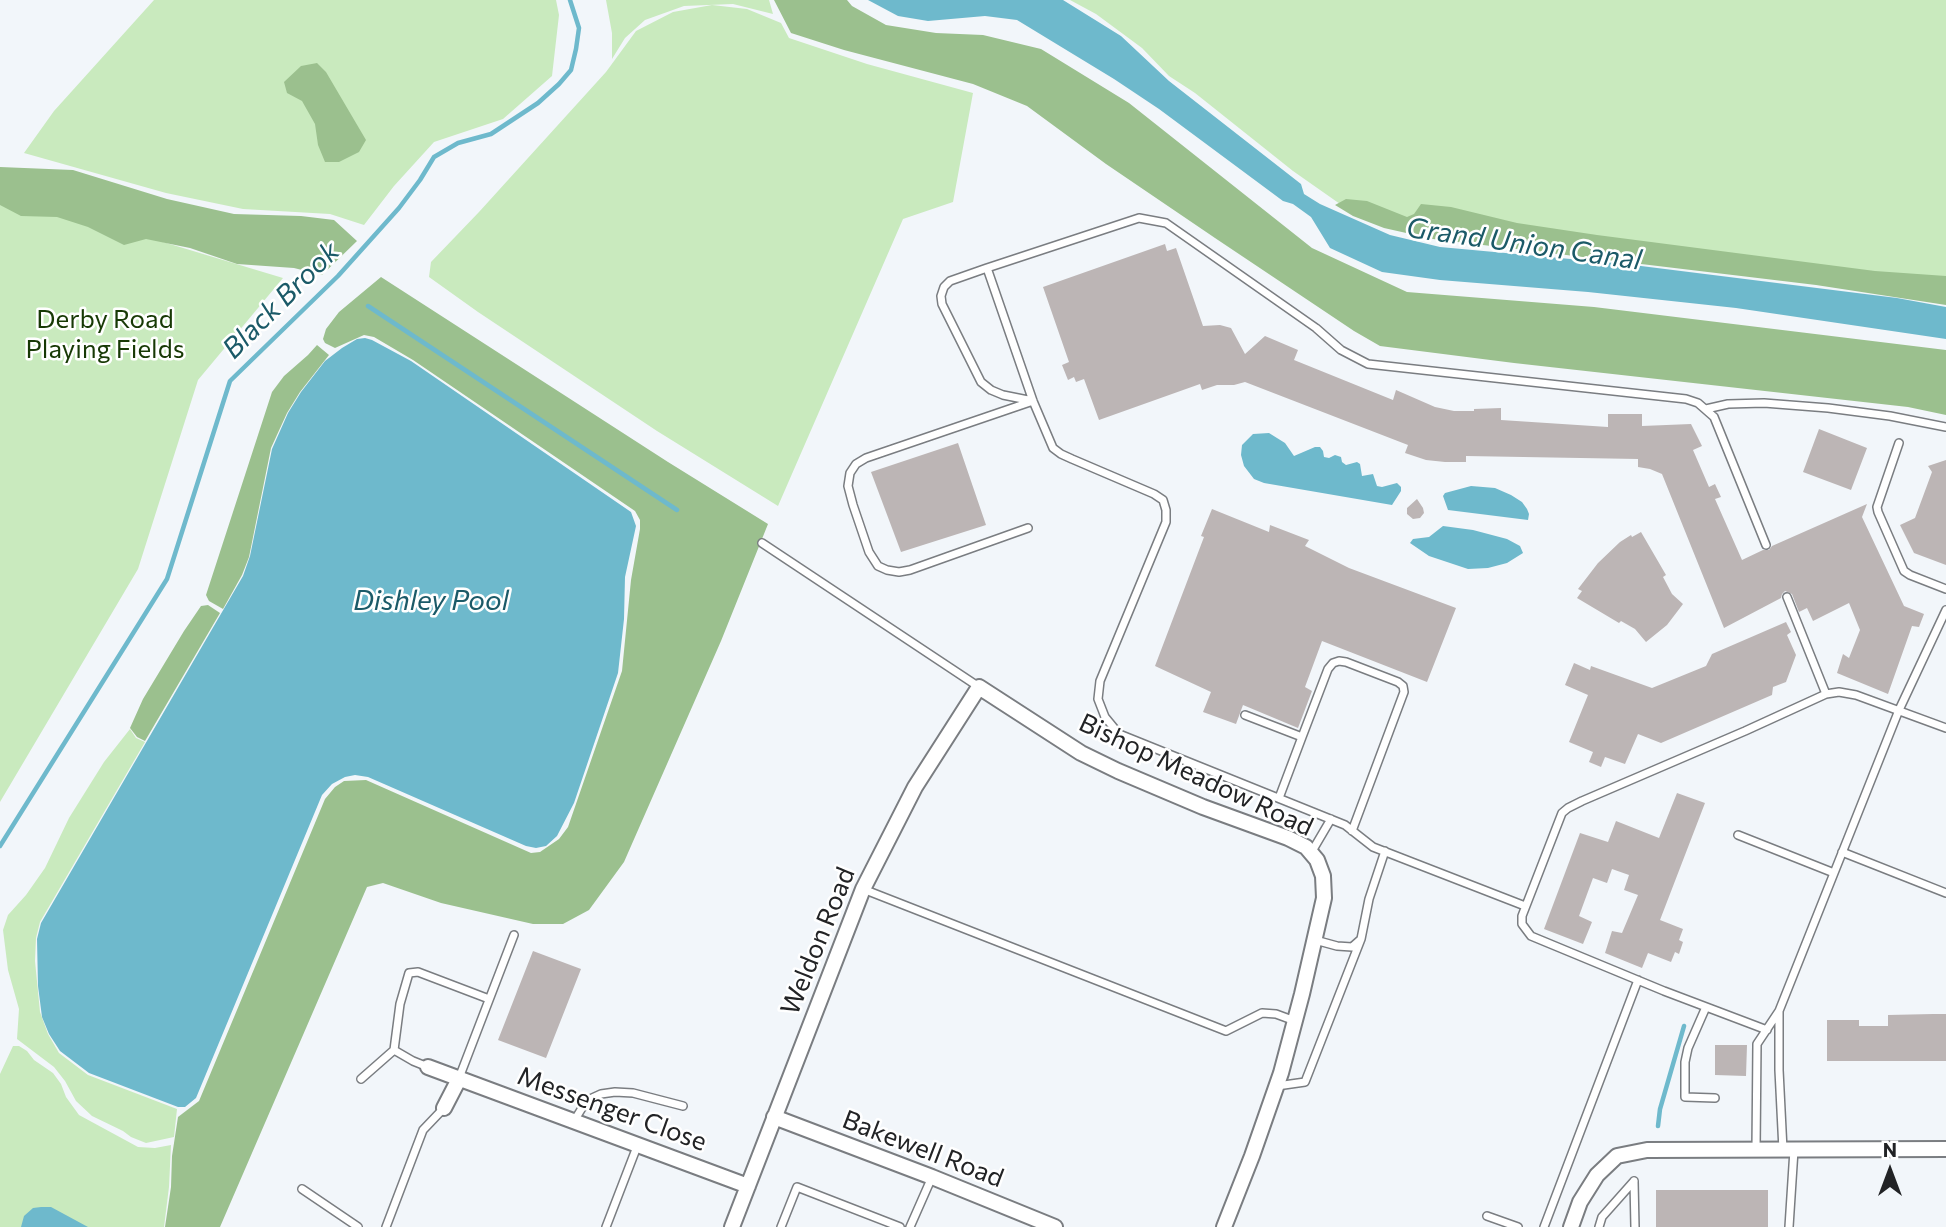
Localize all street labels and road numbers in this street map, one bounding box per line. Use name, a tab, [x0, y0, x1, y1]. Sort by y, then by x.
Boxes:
street label: Bishop Meadow Road	[1074, 707, 1318, 843]
street label: Weldon Road	[774, 863, 862, 1019]
street label: Messenger Close	[513, 1060, 711, 1158]
street label: Bakewell Road	[838, 1104, 1008, 1194]

